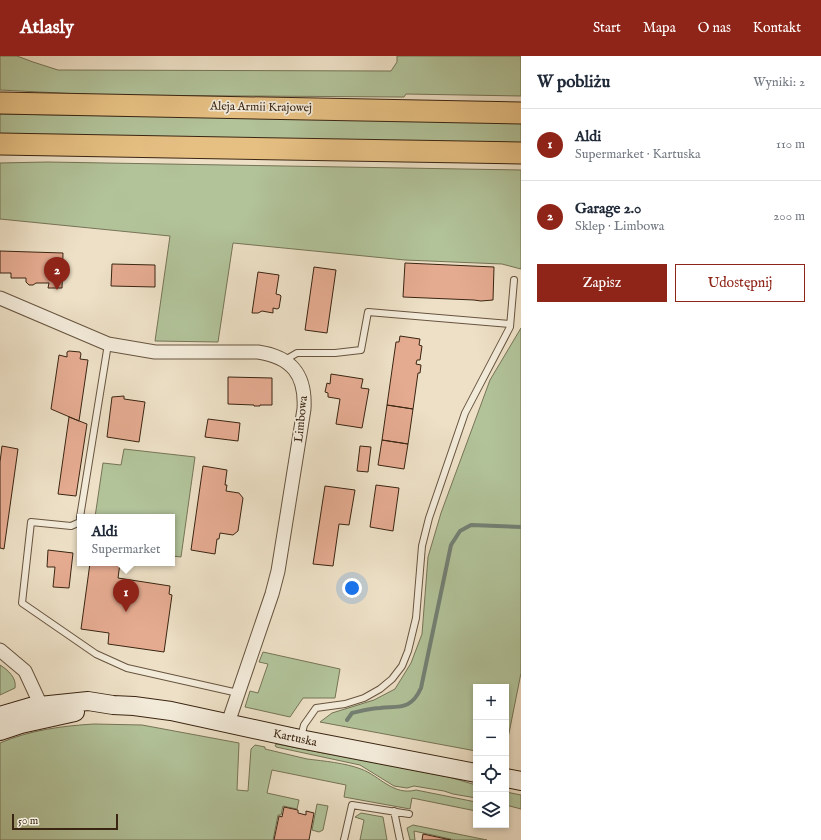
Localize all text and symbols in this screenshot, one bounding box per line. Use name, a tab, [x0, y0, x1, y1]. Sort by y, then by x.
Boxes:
text: Atlasly	[20, 16, 74, 40]
text: Start	[593, 19, 621, 37]
text: Mapa	[643, 19, 676, 37]
text: O nas	[698, 19, 731, 37]
text: Kontakt	[753, 19, 801, 37]
text: W pobliżu	[537, 72, 610, 93]
text: Wyniki: 2	[753, 74, 805, 91]
street label: Aleja Armii Krajowej	[209, 99, 312, 115]
text: Aldi	[575, 127, 601, 146]
text: 1	[548, 136, 552, 153]
text: 110 m	[776, 136, 805, 153]
text: Supermarket · Kartuska	[575, 146, 701, 163]
text: Garage 2.0	[575, 199, 641, 218]
text: 2	[547, 208, 553, 225]
text: 200 m	[773, 208, 805, 225]
text: Sklep · Limbowa	[575, 218, 664, 235]
pin: 2	[44, 257, 70, 290]
button: Zapisz	[537, 264, 667, 302]
button: Udostępnij	[675, 264, 805, 302]
street label: Limbowa	[291, 394, 311, 443]
popup	[77, 514, 175, 566]
text: Aldi	[92, 522, 118, 541]
text: Supermarket	[92, 541, 160, 558]
your location	[342, 578, 362, 598]
pin: 1	[113, 579, 139, 612]
map controls	[473, 684, 509, 828]
button: +	[473, 684, 509, 720]
button: −	[473, 720, 509, 756]
street label: Kartuska	[272, 726, 319, 750]
button: locate	[473, 756, 509, 792]
button: layers	[473, 792, 509, 828]
scale bar	[12, 812, 118, 831]
text: 50 m	[18, 814, 38, 828]

